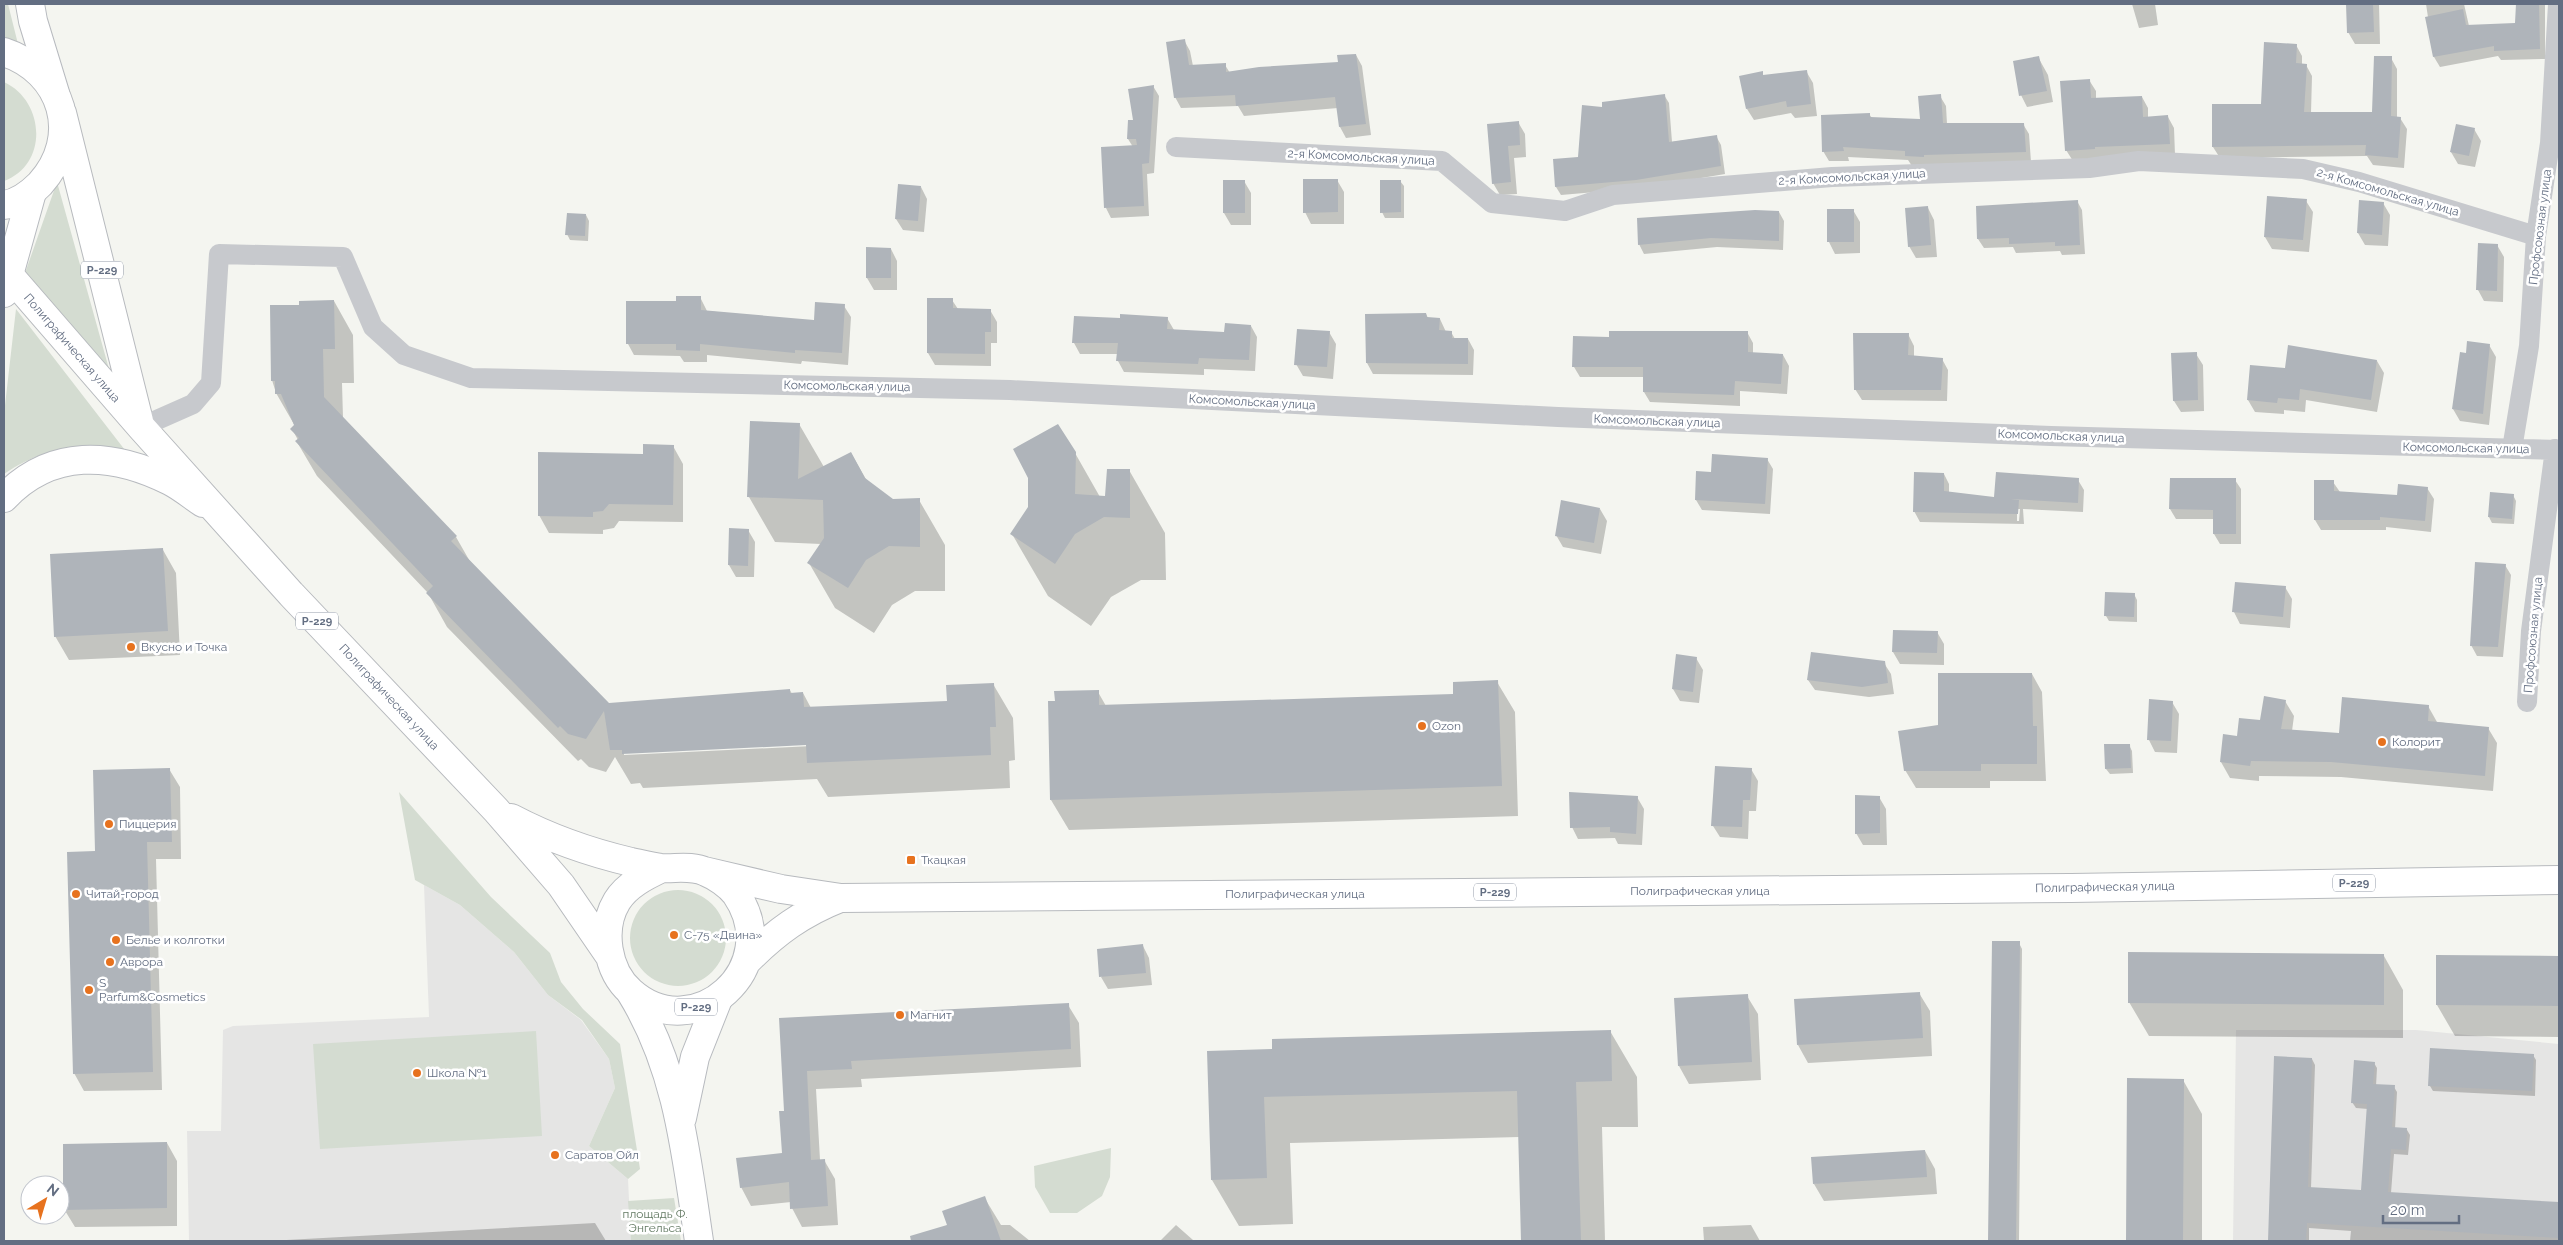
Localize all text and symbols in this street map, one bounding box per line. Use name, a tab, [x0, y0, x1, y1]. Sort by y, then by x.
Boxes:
street label: 2-я Комсомольская улица	[1287, 146, 1435, 168]
street label: 2-я Комсомольская улица	[2315, 165, 2461, 219]
street label: 2-я Комсомольская улица	[1778, 166, 1926, 188]
street label: Профсоюзная улица	[2526, 168, 2554, 286]
road number: Р-229	[81, 262, 123, 278]
street label: Полиграфическая улица	[21, 291, 123, 405]
street label: Комсомольская улица	[783, 378, 911, 394]
street label: Комсомольская улица	[1188, 392, 1316, 412]
street label: Комсомольская улица	[1593, 412, 1721, 430]
street label: Комсомольская улица	[1997, 427, 2125, 445]
street label: Комсомольская улица	[2402, 440, 2530, 456]
street label: Профсоюзная улица	[2521, 576, 2545, 694]
road number: Р-229	[296, 612, 338, 630]
place label: Вкусно и Точка	[141, 640, 227, 654]
marker: Вкусно и Точка	[125, 641, 137, 653]
street label: Полиграфическая улица	[336, 641, 442, 753]
place label: Ozon	[1432, 719, 1461, 733]
marker: Ozon	[1416, 720, 1428, 732]
place label: Колорит	[2392, 735, 2441, 749]
marker: Колорит	[2376, 736, 2388, 748]
place label: Пиццерия	[119, 817, 176, 831]
marker: Пиццерия	[103, 818, 115, 830]
place label: Ткацкая	[921, 853, 966, 867]
marker: Ткацкая	[905, 854, 917, 866]
road number: Р-229	[2333, 874, 2375, 891]
street label: Полиграфическая улица	[2035, 879, 2175, 895]
road number: Р-229	[1474, 884, 1516, 900]
street label: Полиграфическая улица	[1630, 884, 1770, 898]
place label: Читай-город	[86, 887, 159, 901]
street label: Полиграфическая улица	[1225, 887, 1365, 901]
marker: Читай-город	[70, 888, 82, 900]
place label: С-75 «Двина»	[684, 928, 763, 942]
marker: С-75 «Двина»	[668, 929, 680, 941]
place label: Белье и колготки	[126, 933, 225, 947]
marker: Белье и колготки	[110, 934, 122, 946]
place label: Аврора	[120, 955, 163, 969]
marker: Аврора	[104, 956, 116, 968]
place label: S Parfum&Cosmetics	[99, 976, 206, 1004]
marker: S Parfum&Cosmetics	[83, 984, 95, 996]
road number: Р-229	[675, 999, 717, 1016]
place label: Магнит	[910, 1008, 952, 1022]
marker: Магнит	[894, 1009, 906, 1021]
place label: Школа №1	[427, 1066, 487, 1080]
marker: Школа №1	[411, 1067, 423, 1079]
place label: Саратов Ойл	[565, 1148, 639, 1162]
marker: Саратов Ойл	[549, 1149, 561, 1161]
north arrow	[20, 1175, 70, 1225]
text: N	[44, 1180, 62, 1199]
scale bar	[2383, 1192, 2459, 1224]
text: 20 m	[2390, 1201, 2425, 1219]
park label: площадь Ф. Энгельса	[623, 1207, 687, 1235]

